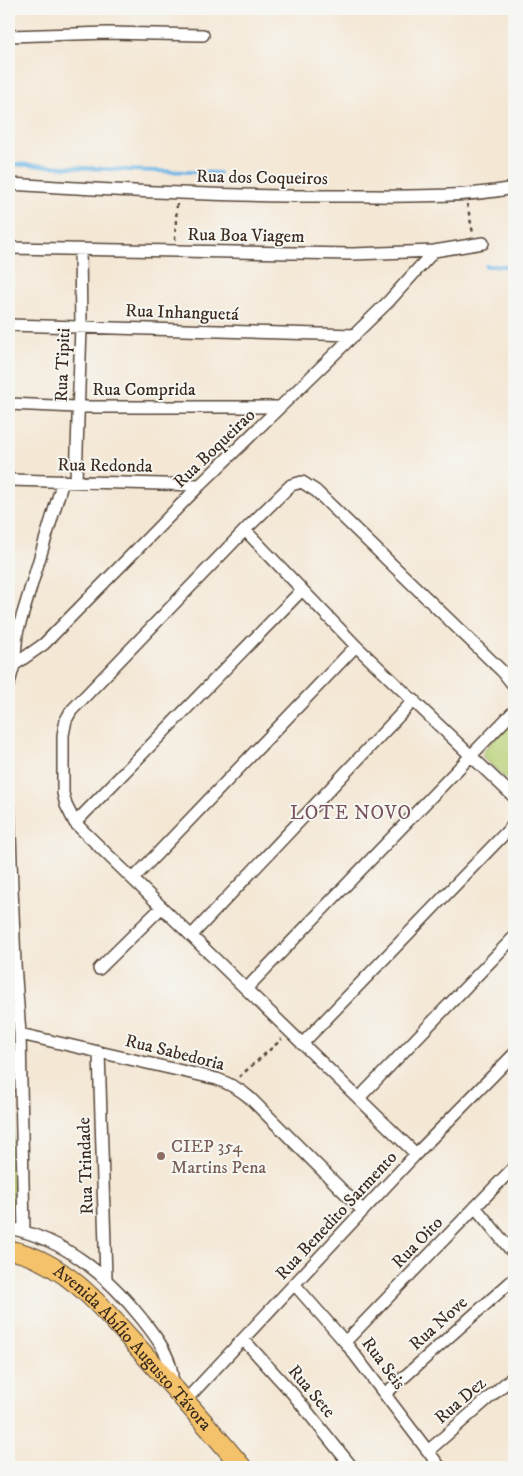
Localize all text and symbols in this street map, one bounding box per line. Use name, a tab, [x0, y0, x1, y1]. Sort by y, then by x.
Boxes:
street label: Rua dos Coqueiros	[196, 166, 328, 190]
street label: Rua Boa Viagem	[187, 224, 305, 248]
street label: Rua Inhanguetá	[125, 300, 240, 326]
street label: Rua Tipiti	[51, 327, 75, 403]
street label: Rua Comprida	[92, 379, 196, 401]
street label: Rua Boqueirao	[169, 404, 260, 493]
street label: Rua Redonda	[57, 454, 153, 478]
district label: LOTE NOVO	[290, 802, 412, 825]
street label: Rua Sabedoria	[123, 1030, 227, 1076]
street label: Rua Trindade	[73, 1117, 99, 1215]
place label: CIEP 354 Martins Pena	[171, 1136, 267, 1179]
street label: Rua Benedito Sarmento	[271, 1146, 402, 1285]
marker: CIEP 354 Martins Pena	[155, 1150, 167, 1162]
street label: Rua Oito	[388, 1212, 448, 1273]
street label: Avenida Abílio Augusto Távora	[49, 1260, 216, 1436]
street label: Rua Nove	[405, 1292, 472, 1356]
street label: Rua Seis	[356, 1333, 410, 1394]
street label: Rua Sete	[283, 1361, 340, 1423]
street label: Rua Dez	[430, 1372, 491, 1429]

